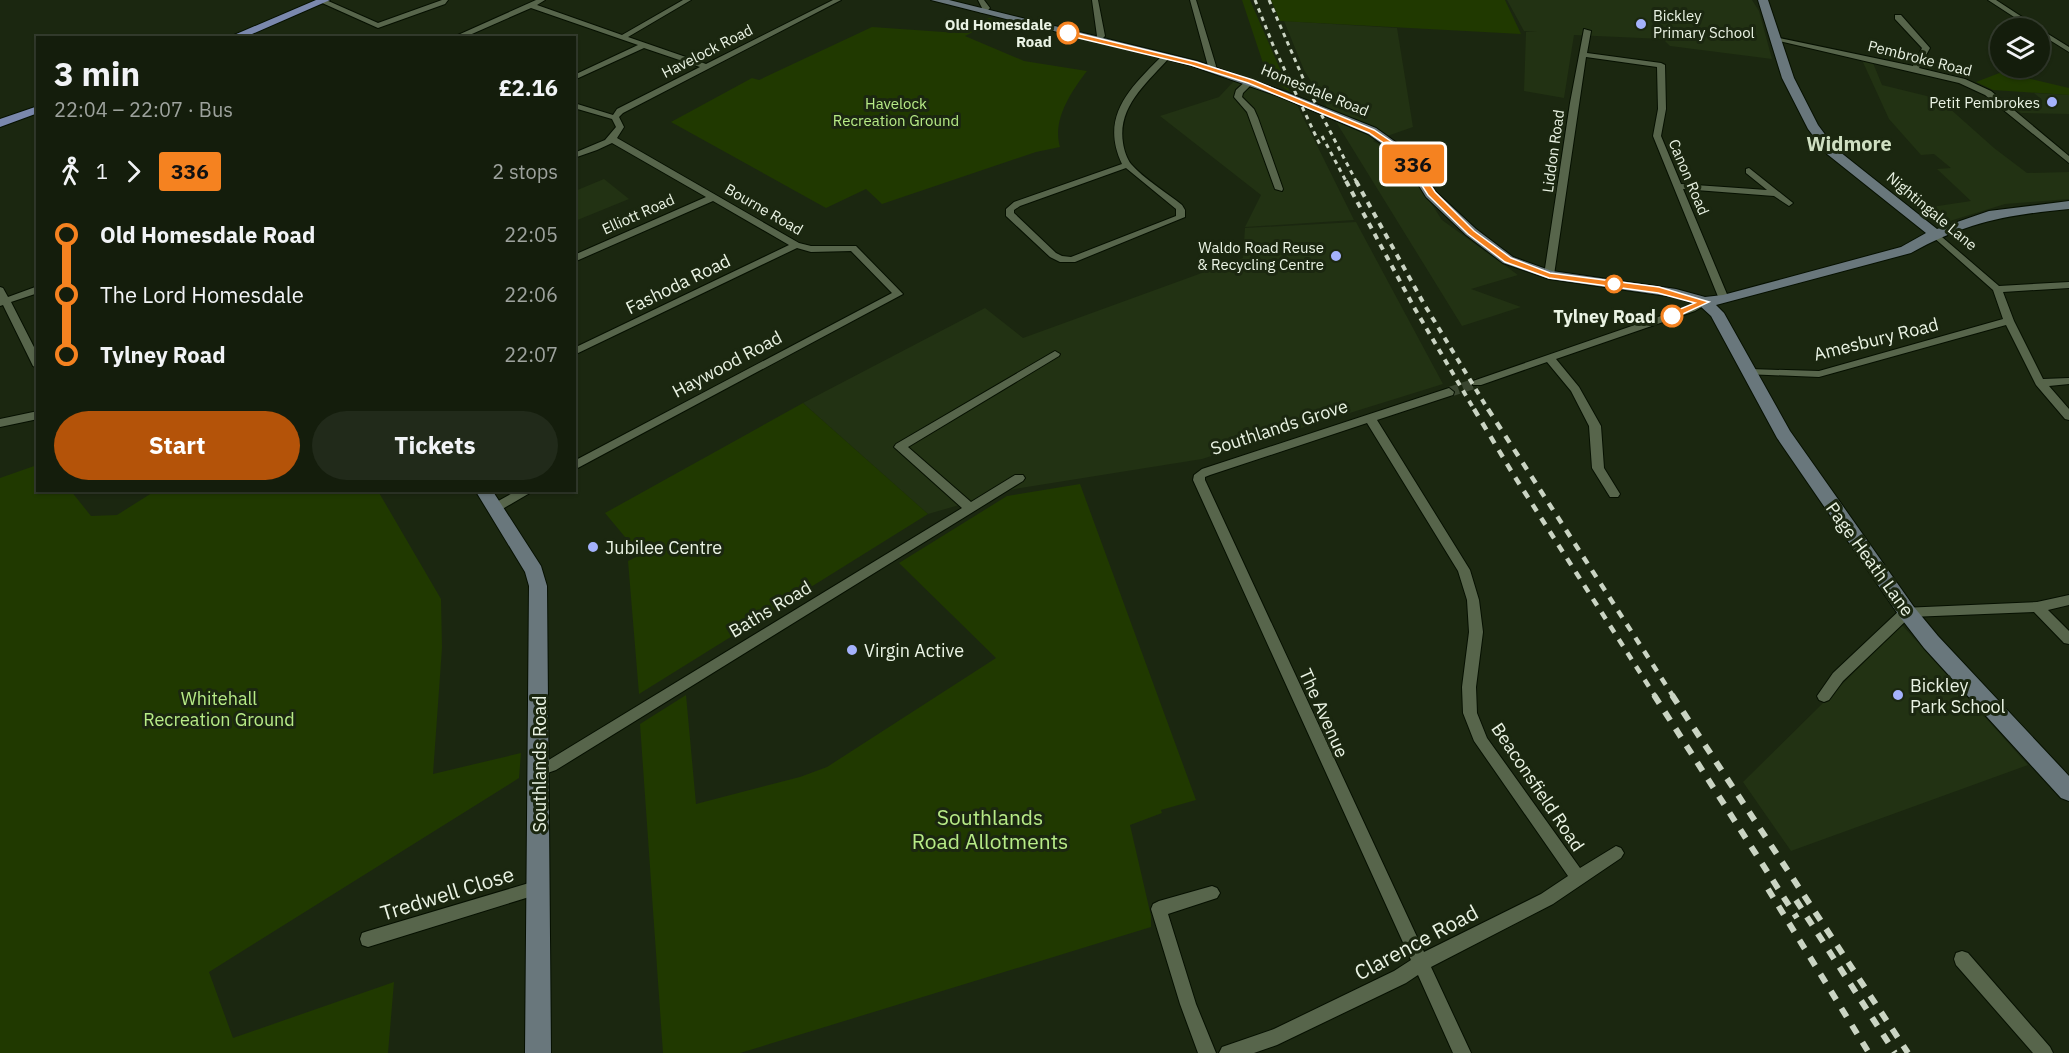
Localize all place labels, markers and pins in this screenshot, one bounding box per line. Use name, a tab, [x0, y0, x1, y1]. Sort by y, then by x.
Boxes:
place label: Bickley Primary School	[1653, 6, 1755, 42]
place label: Old Homesdale Road	[945, 15, 1052, 51]
marker: Bickley Primary School	[1634, 17, 1648, 31]
marker: Old Homesdale Road	[1057, 22, 1079, 44]
place label: Petit Pembrokes	[1929, 93, 2040, 112]
marker: Petit Pembrokes	[2045, 95, 2059, 109]
place label: Waldo Road Reuse & Recycling Centre	[1197, 238, 1324, 274]
marker: Waldo Road Reuse & Recycling Centre	[1329, 249, 1343, 263]
unlabelled marker	[1605, 275, 1623, 293]
place label: Tylney Road	[1553, 305, 1656, 328]
marker: Tylney Road	[1661, 305, 1683, 327]
place label: Jubilee Centre	[605, 536, 722, 559]
marker: Jubilee Centre	[586, 540, 600, 554]
place label: Virgin Active	[864, 639, 964, 662]
marker: Virgin Active	[845, 643, 859, 657]
place label: Bickley Park School	[1910, 674, 2006, 718]
marker: Bickley Park School	[1891, 688, 1905, 702]

